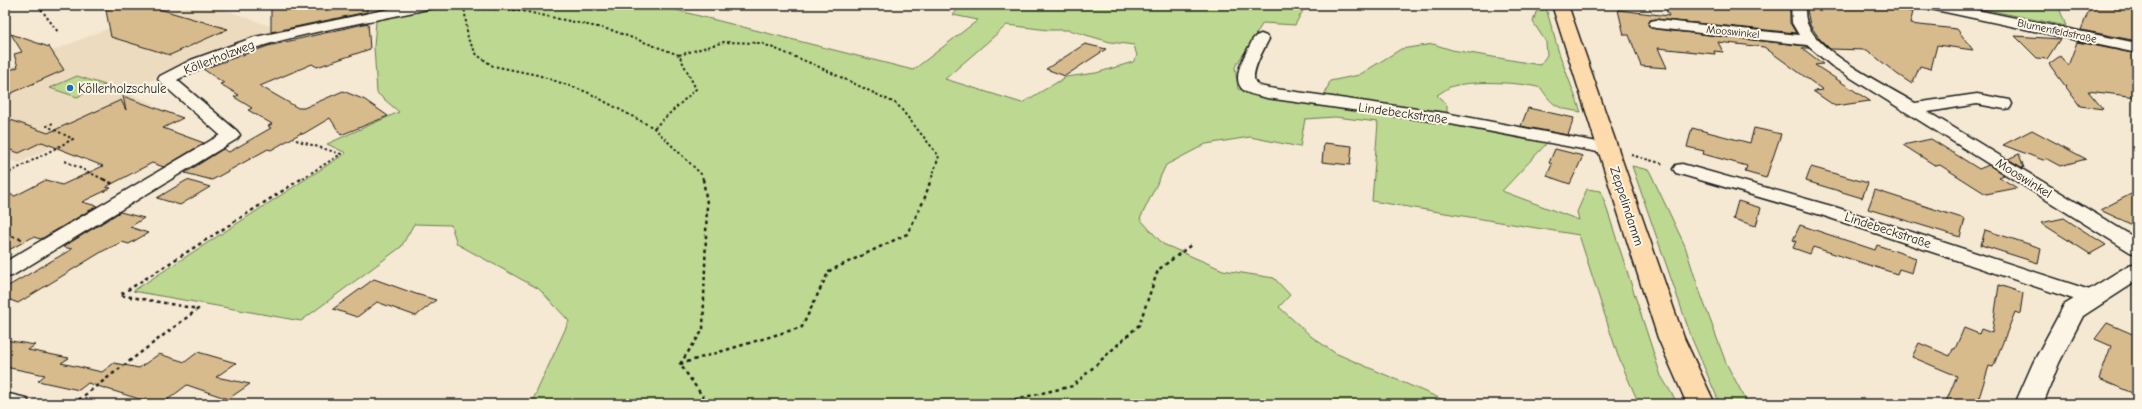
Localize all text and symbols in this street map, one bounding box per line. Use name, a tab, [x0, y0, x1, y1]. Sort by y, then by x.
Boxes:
street label: Blumenfeldstraße	[2016, 16, 2098, 46]
street label: Mooswinkel	[1706, 23, 1760, 41]
street label: Köllerholzweg	[181, 37, 257, 77]
place label: Köllerholzschule	[78, 81, 167, 96]
marker: Köllerholzschule	[65, 83, 75, 93]
street label: Lindebeckstraße	[1357, 99, 1449, 127]
street label: Mooswinkel	[1993, 155, 2055, 201]
street label: Zeppelindamm	[1607, 164, 1647, 248]
street label: Lindebeckstraße	[1843, 209, 1934, 251]

